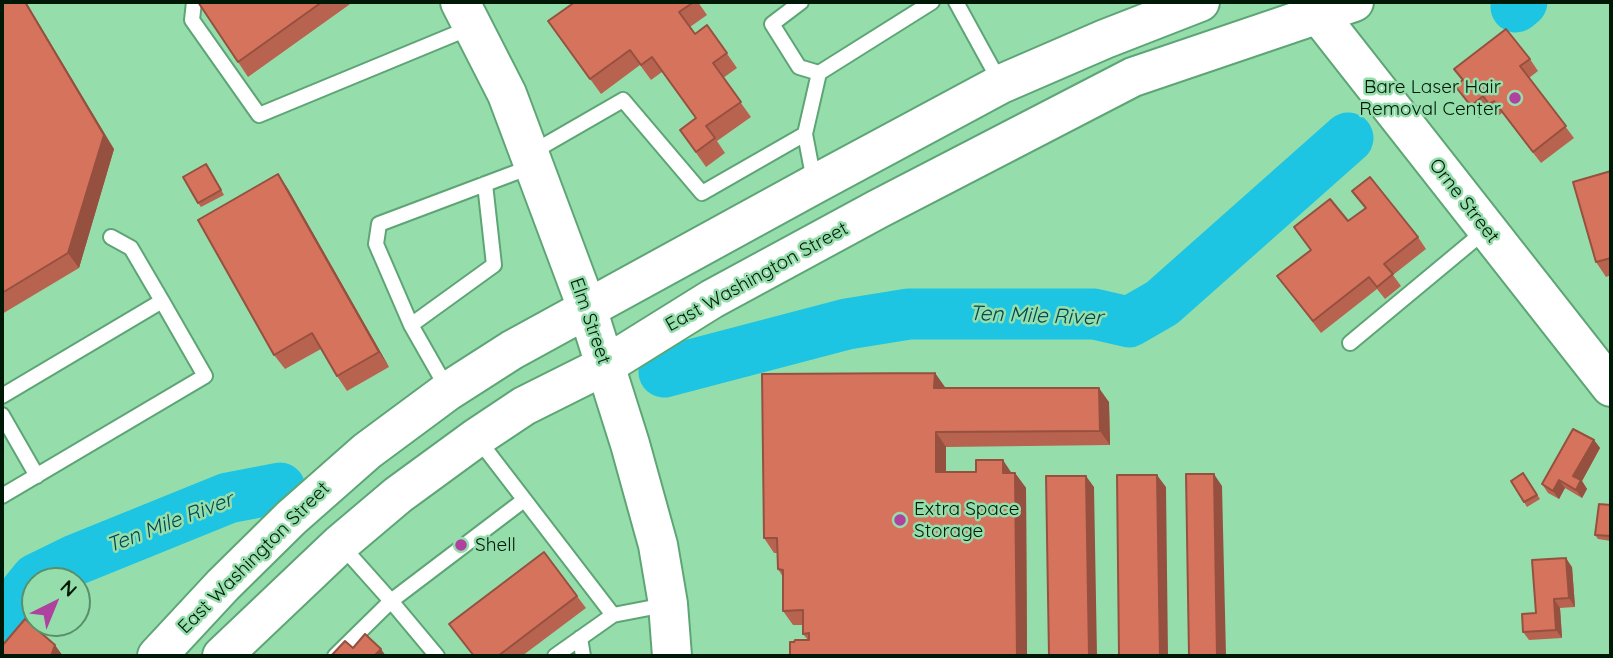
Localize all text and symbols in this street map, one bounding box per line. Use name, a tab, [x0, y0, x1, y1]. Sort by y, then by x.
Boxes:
place label: Bare Laser Hair Removal Center	[1359, 76, 1501, 120]
marker: Bare Laser Hair Removal Center	[1507, 90, 1523, 106]
street label: Orne Street	[1424, 154, 1504, 248]
street label: East Washington Street	[662, 217, 852, 337]
street label: Elm Street	[565, 275, 615, 367]
water label: Ten Mile River	[969, 301, 1103, 331]
street label: East Washington Street	[173, 477, 335, 639]
water label: Ten Mile River	[103, 487, 237, 559]
place label: Extra Space Storage	[914, 498, 1019, 542]
marker: Extra Space Storage	[892, 512, 908, 528]
place label: Shell	[475, 534, 516, 556]
marker: Shell	[453, 537, 469, 553]
north arrow	[21, 567, 91, 637]
text: N	[56, 575, 82, 602]

